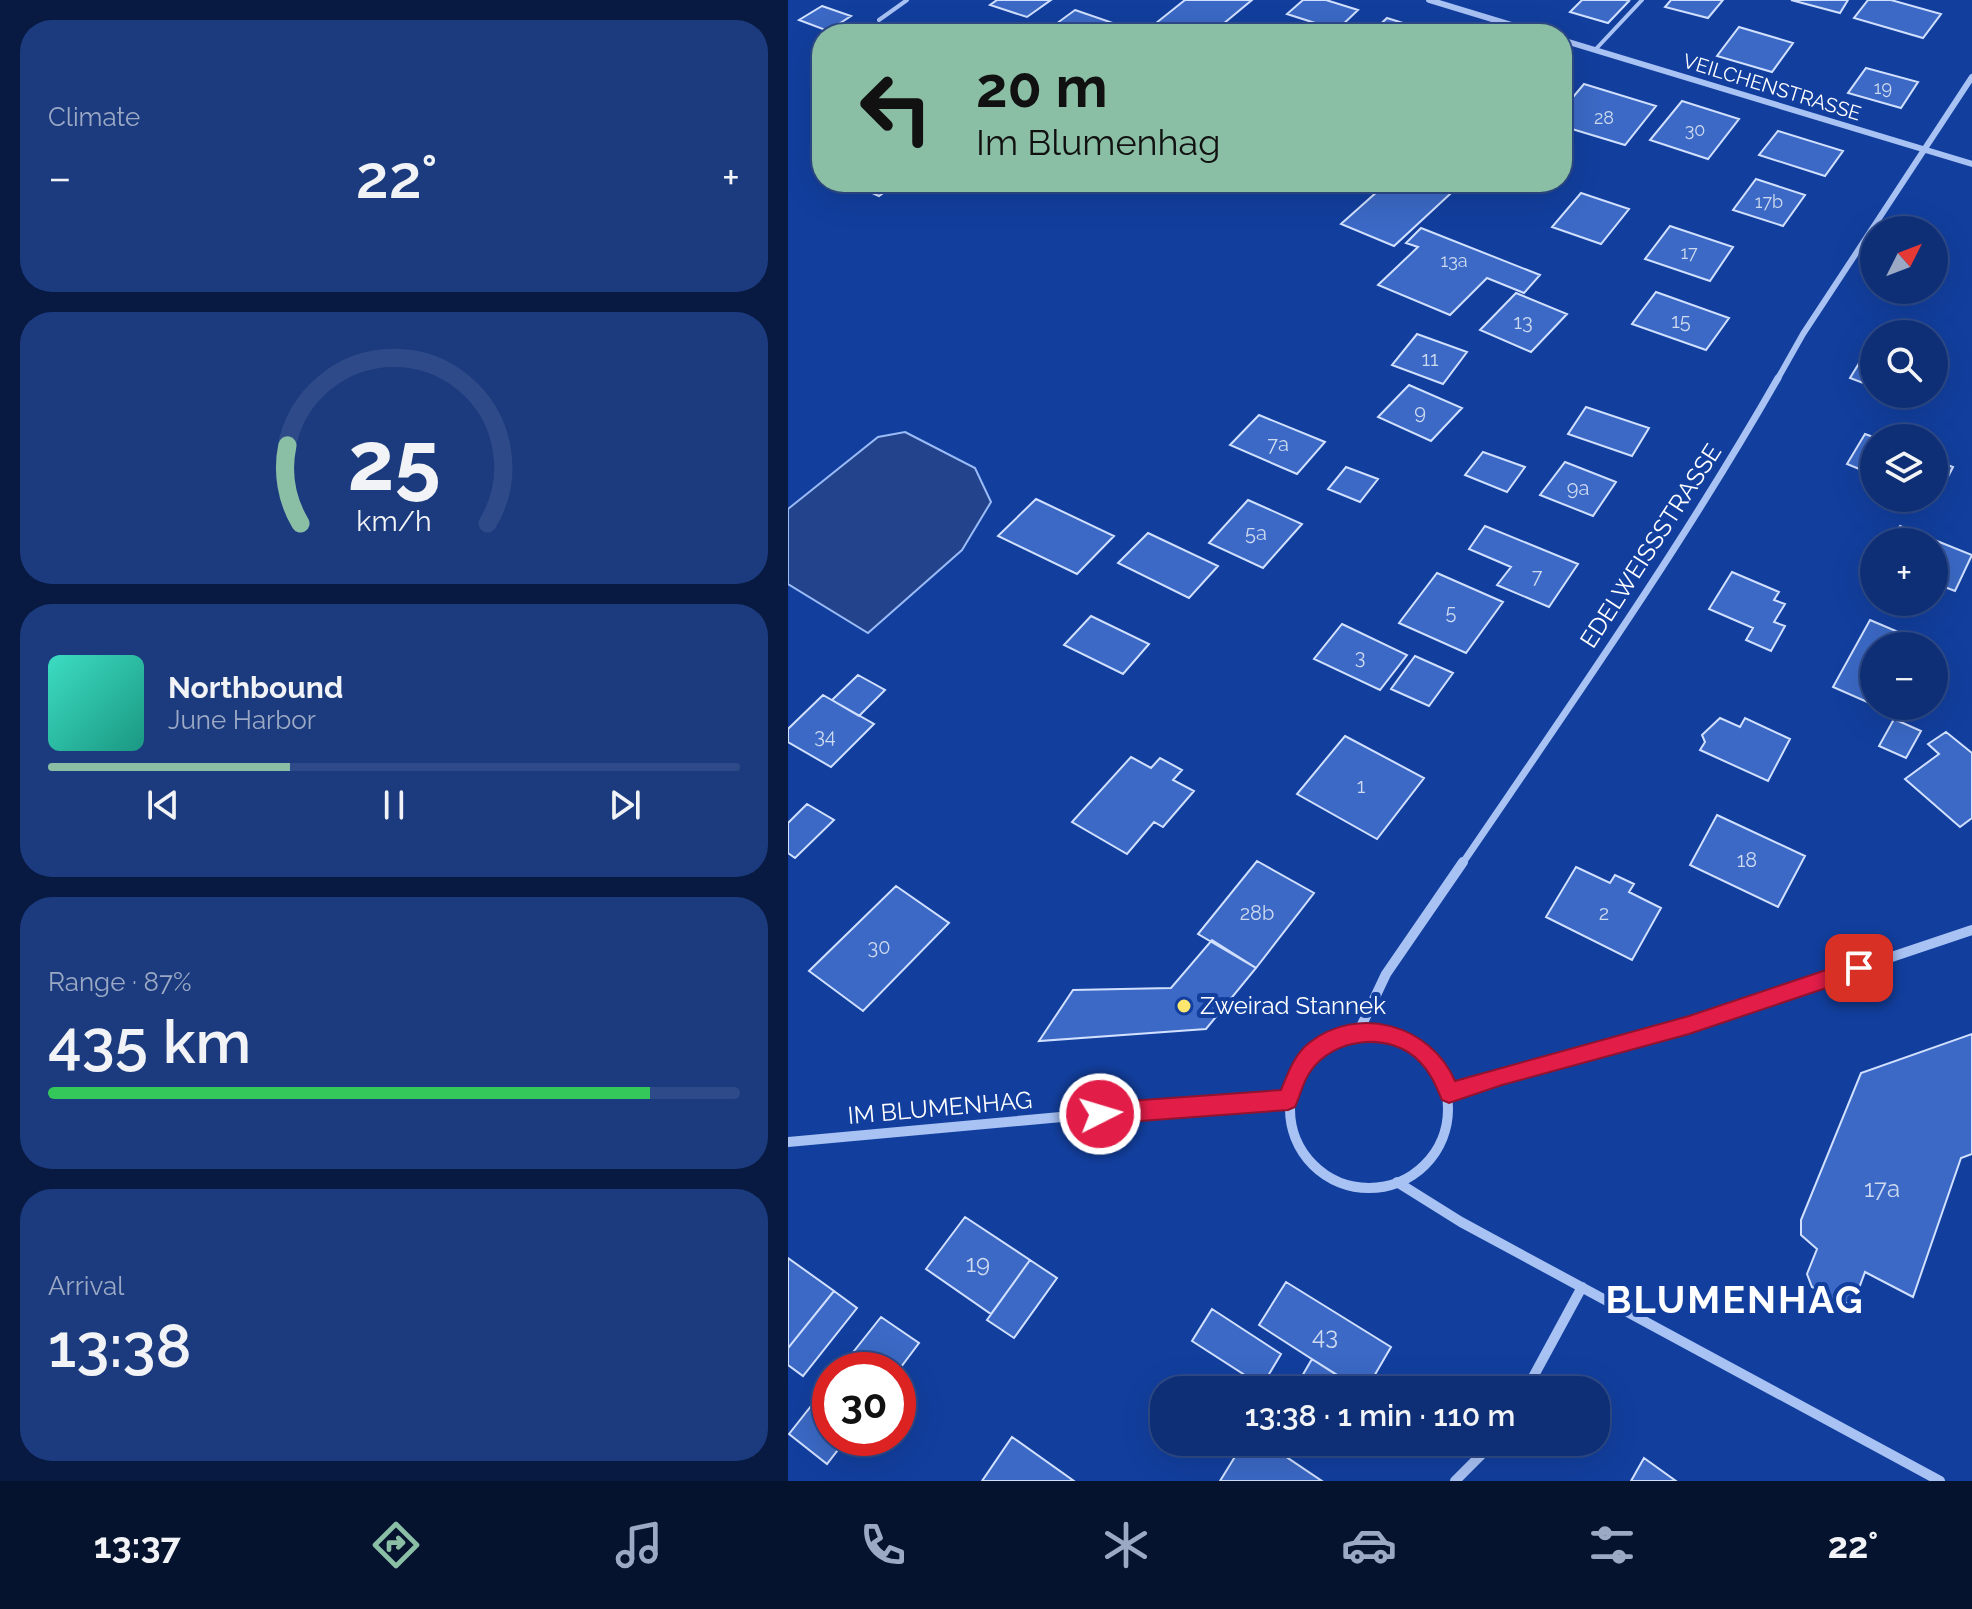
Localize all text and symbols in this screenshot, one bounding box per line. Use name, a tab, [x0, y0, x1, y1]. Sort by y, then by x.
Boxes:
street label: VEILCHENSTRASSE	[1680, 48, 1864, 126]
text: 20 m	[976, 54, 1108, 120]
icon: left	[844, 56, 948, 160]
house number: 19	[1874, 77, 1892, 98]
text: Climate	[48, 102, 140, 132]
house number: 28	[1594, 107, 1614, 128]
house number: 30	[1685, 119, 1705, 140]
text: Im Blumenhag	[976, 121, 1220, 163]
text: 22°	[356, 142, 438, 212]
text: −	[48, 152, 72, 203]
text: +	[722, 152, 740, 203]
house number: 17b	[1755, 191, 1783, 212]
north arrow	[1860, 216, 1948, 304]
map controls	[1860, 216, 1948, 720]
house number: 17	[1680, 242, 1698, 263]
house number: 13a	[1440, 250, 1468, 271]
house number: 15	[1671, 309, 1691, 333]
house number: 13	[1513, 310, 1533, 334]
button: search	[1860, 320, 1948, 408]
house number: 11	[1421, 347, 1439, 371]
house number: 9	[1414, 400, 1426, 424]
text: 25	[347, 412, 441, 509]
button: layers	[1860, 424, 1948, 512]
house number: 7a	[1267, 432, 1289, 456]
street label: EDELWEISSSTRASSE	[1574, 438, 1727, 653]
house number: 9a	[1567, 476, 1589, 500]
text: km/h	[356, 504, 432, 538]
house number: 5a	[1245, 521, 1267, 545]
button: +	[1860, 528, 1948, 616]
house number: 7	[1532, 564, 1543, 588]
house number: 5	[1446, 600, 1457, 624]
button: −	[1860, 632, 1948, 720]
house number: 3	[1355, 645, 1365, 669]
text: Northbound	[168, 670, 343, 705]
text: June Harbor	[168, 705, 316, 735]
house number: 34	[814, 724, 836, 748]
house number: 1	[1357, 774, 1366, 798]
icon: previous	[141, 783, 185, 827]
icon: pause	[372, 783, 416, 827]
icon: next	[603, 783, 647, 827]
house number: 18	[1737, 848, 1757, 872]
house number: 28b	[1240, 901, 1274, 925]
house number: 2	[1599, 901, 1609, 925]
pin	[1825, 934, 1893, 1002]
house number: 30	[868, 935, 890, 959]
icon: arrive	[1837, 946, 1881, 990]
text: Range · 87%	[48, 967, 192, 997]
place label: Zweirad Stannek	[1200, 991, 1386, 1020]
marker: Zweirad Stannek	[1175, 997, 1193, 1015]
text: 435 km	[48, 1007, 251, 1077]
position arrow	[1058, 1072, 1142, 1156]
street label: IM BLUMENHAG	[846, 1085, 1033, 1130]
house number: 17a	[1864, 1174, 1900, 1203]
house number: 19	[966, 1249, 990, 1278]
text: Arrival	[48, 1271, 124, 1301]
district label: BLUMENHAG	[1606, 1277, 1864, 1322]
text: 13:38	[48, 1311, 192, 1381]
house number: 43	[1312, 1321, 1338, 1350]
speed limit sign: 30	[812, 1352, 916, 1456]
text: 13:38 · 1 min · 110 m	[1245, 1398, 1515, 1433]
icon: directions	[368, 1517, 424, 1573]
icon: music	[611, 1517, 667, 1573]
icon: phone	[855, 1517, 911, 1573]
icon: climate	[1098, 1517, 1154, 1573]
icon: car	[1341, 1517, 1397, 1573]
icon: filters	[1584, 1517, 1640, 1573]
text: 13:37	[94, 1524, 181, 1566]
text: 22°	[1828, 1524, 1878, 1566]

